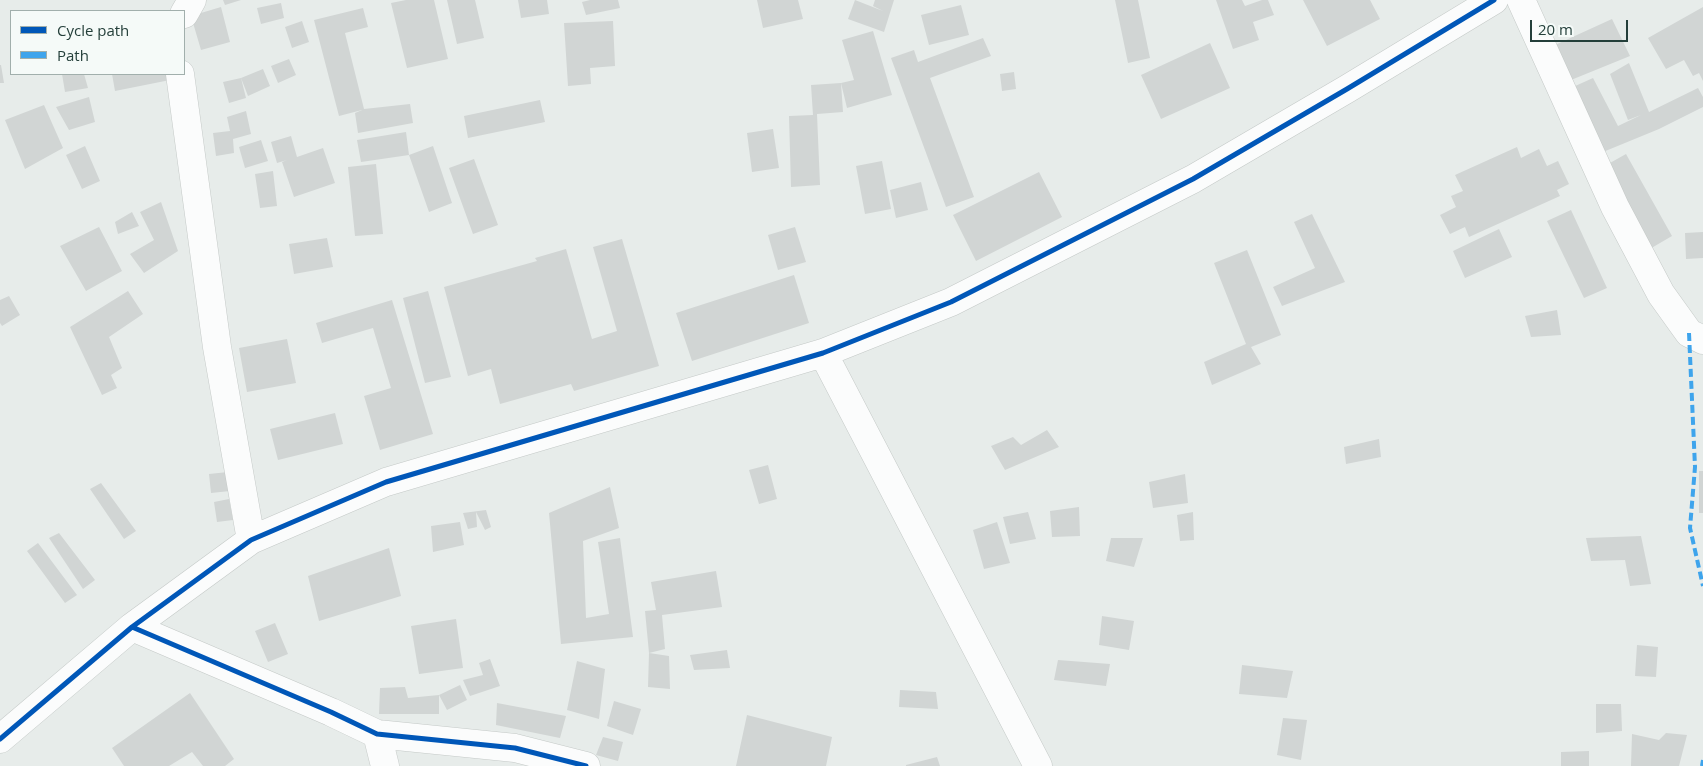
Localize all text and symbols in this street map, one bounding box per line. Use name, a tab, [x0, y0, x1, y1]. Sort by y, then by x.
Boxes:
legend	[10, 10, 185, 75]
scale bar	[1533, 10, 1630, 42]
text: 20 m	[1538, 19, 1573, 39]
text: Cycle path	[57, 20, 129, 40]
text: Path	[57, 45, 89, 65]

